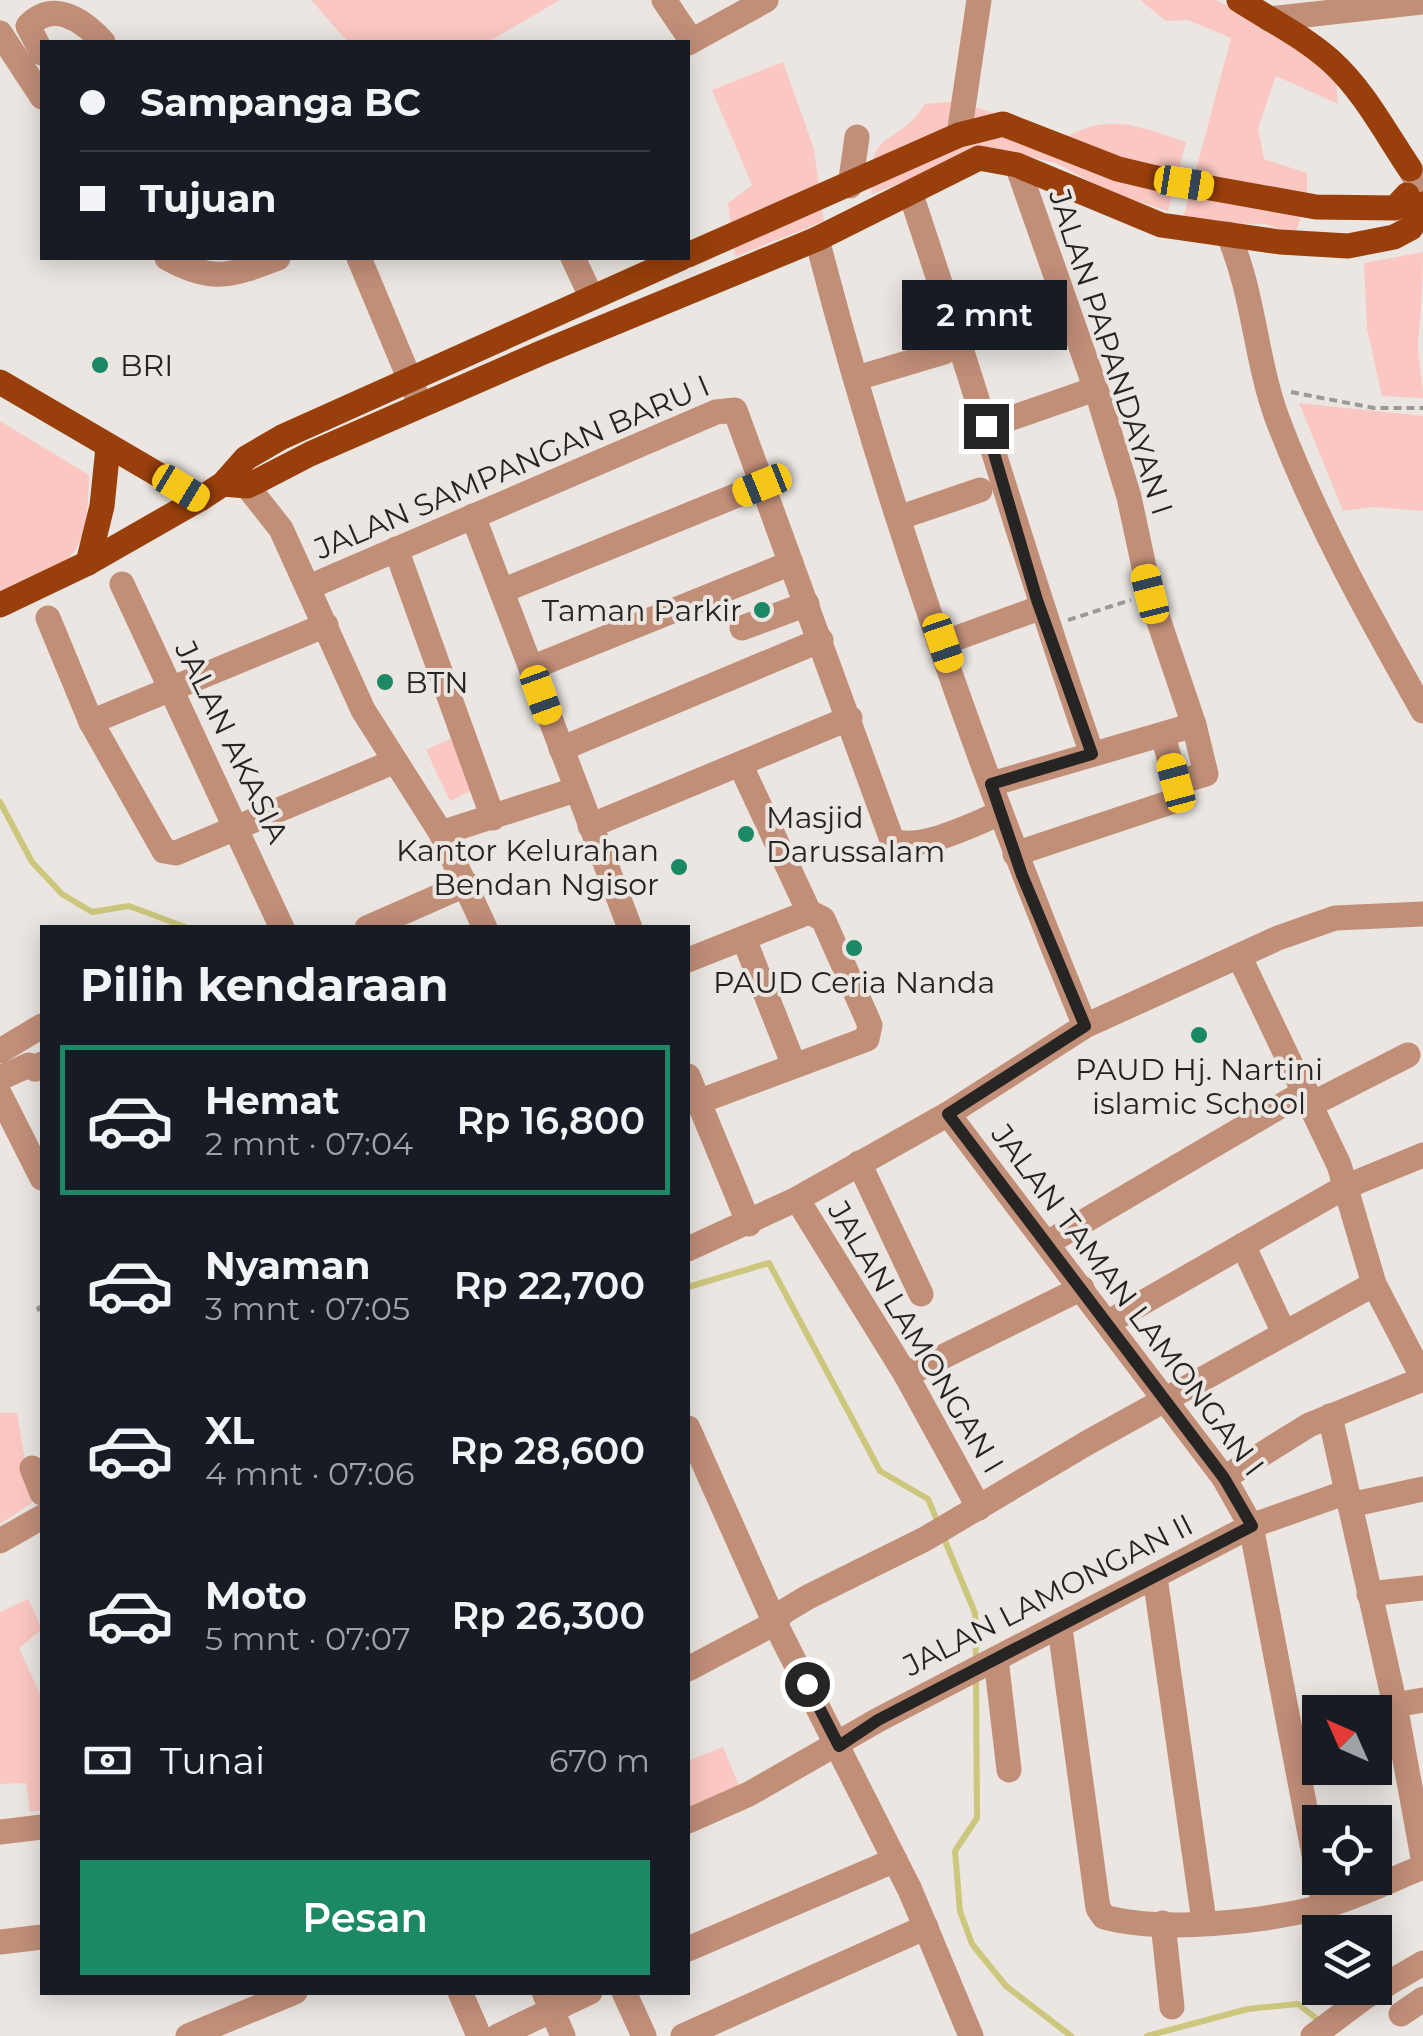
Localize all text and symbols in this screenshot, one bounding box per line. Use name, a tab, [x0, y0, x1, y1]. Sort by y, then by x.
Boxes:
text: Sampanga BC	[140, 79, 421, 126]
car	[1152, 163, 1216, 203]
text: Tujuan	[140, 175, 277, 222]
street label: JALAN PAPANDAYAN I	[1041, 183, 1181, 520]
callout: 2 mnt	[904, 281, 1068, 351]
text: 2 mnt	[936, 295, 1033, 334]
place label: BRI	[120, 347, 173, 384]
marker: BRI	[89, 354, 111, 376]
street label: JALAN SAMPANGAN BARU I	[308, 367, 715, 568]
route end	[964, 404, 1009, 449]
car	[148, 460, 214, 516]
car	[729, 460, 795, 510]
car	[1128, 561, 1172, 627]
place label: Taman Parkir	[542, 592, 742, 629]
marker: Taman Parkir	[751, 599, 773, 621]
car	[919, 610, 967, 676]
street label: JALAN AKASIA	[167, 634, 297, 849]
car	[517, 662, 565, 728]
place label: BTN	[405, 664, 469, 701]
marker: BTN	[374, 671, 396, 693]
car	[1154, 750, 1198, 816]
place label: Masjid Darussalam	[766, 799, 945, 870]
marker: Masjid Darussalam	[735, 823, 757, 845]
place label: Kantor Kelurahan Bendan Ngisor	[396, 832, 659, 903]
marker: Kantor Kelurahan Bendan Ngisor	[668, 856, 690, 878]
marker: PAUD Ceria Nanda	[843, 937, 865, 959]
text: Pilih kendaraan	[80, 957, 449, 1012]
place label: PAUD Ceria Nanda	[713, 964, 995, 1001]
marker: PAUD Hj. Nartini islamic School	[1188, 1024, 1210, 1046]
place label: PAUD Hj. Nartini islamic School	[1075, 1051, 1323, 1122]
icon: car	[85, 1075, 175, 1165]
text: Hemat	[205, 1077, 340, 1124]
text: Rp 16,800	[456, 1097, 645, 1144]
street label: JALAN TAMAN LAMONGAN I	[983, 1116, 1272, 1483]
text: 2 mnt · 07:04	[205, 1124, 413, 1163]
street label: JALAN LAMONGAN I	[820, 1193, 1012, 1480]
icon: car	[85, 1240, 175, 1330]
text: Nyaman	[205, 1242, 371, 1289]
text: Rp 22,700	[454, 1262, 645, 1309]
text: 3 mnt · 07:05	[205, 1289, 410, 1328]
icon: car	[85, 1405, 175, 1495]
text: XL	[205, 1407, 254, 1454]
text: Rp 28,600	[450, 1427, 645, 1474]
text: 4 mnt · 07:06	[205, 1454, 415, 1493]
street label: JALAN LAMONGAN II	[896, 1506, 1199, 1685]
icon: car	[85, 1570, 175, 1660]
text: Moto	[205, 1572, 307, 1619]
text: Rp 26,300	[451, 1592, 645, 1639]
text: 5 mnt · 07:07	[205, 1619, 411, 1658]
route start	[785, 1662, 830, 1707]
north arrow	[1302, 1695, 1392, 1785]
map controls	[1302, 1695, 1392, 2005]
icon: cash	[80, 1733, 135, 1788]
text: Tunai	[160, 1737, 265, 1784]
text: 670 m	[549, 1741, 650, 1780]
button: locate	[1302, 1805, 1392, 1895]
button: Pesan	[80, 1860, 650, 1975]
button: layers	[1302, 1915, 1392, 2005]

